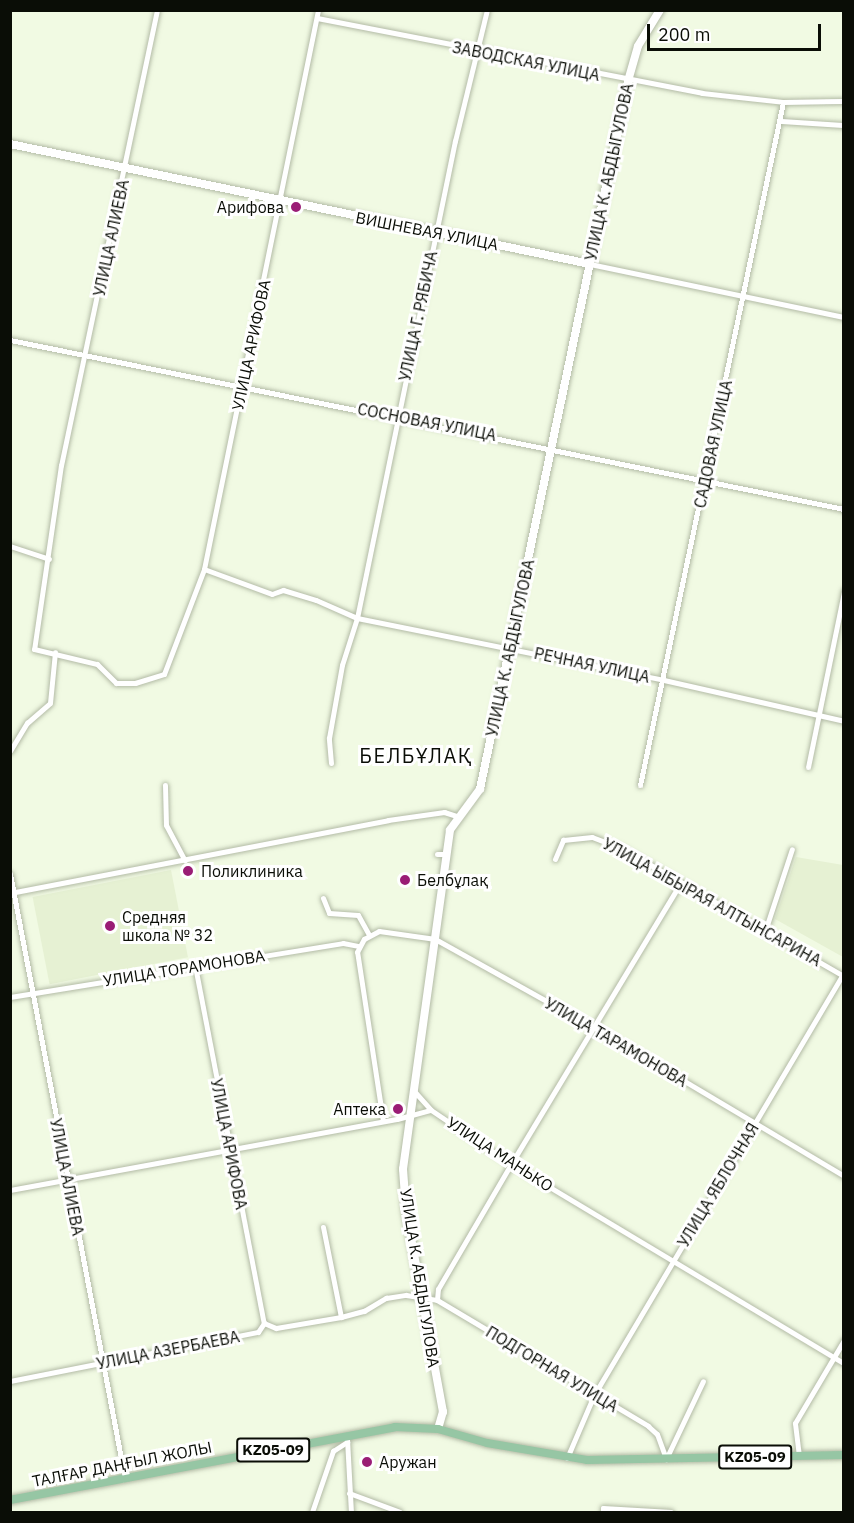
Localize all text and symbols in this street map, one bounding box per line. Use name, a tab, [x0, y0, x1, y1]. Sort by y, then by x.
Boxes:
scale bar	[650, 12, 824, 50]
text: 200 m	[658, 23, 710, 46]
street label: ЗАВОДСКАЯ УЛИЦА	[451, 37, 601, 85]
street label: УЛИЦА К. АБДЫГУЛОВА	[581, 81, 637, 263]
street label: УЛИЦА АЛИЕВА	[89, 178, 133, 298]
place label: Арифова	[217, 197, 284, 217]
marker: Арифова	[289, 200, 303, 214]
street label: ВИШНЕВАЯ УЛИЦА	[354, 208, 500, 254]
street label: УЛИЦА Г. РЯБИЧА	[395, 249, 441, 383]
street label: УЛИЦА АРИФОВА	[228, 278, 274, 412]
street label: САДОВАЯ УЛИЦА	[690, 378, 736, 510]
street label: СОСНОВАЯ УЛИЦА	[356, 399, 498, 445]
street label: УЛИЦА К. АБДЫГУЛОВА	[482, 557, 538, 739]
street label: РЕЧНАЯ УЛИЦА	[532, 643, 652, 687]
district label: БЕЛБҰЛАҚ	[359, 743, 473, 767]
street label: УЛИЦА ЫБЫРАЯ АЛТЫНСАРИНА	[599, 834, 825, 970]
place label: Поликлиника	[201, 861, 303, 881]
marker: Поликлиника	[179, 862, 197, 880]
place label: Белбұлақ	[417, 870, 488, 890]
marker: Белбұлақ	[398, 873, 412, 887]
place label: Средняя школа № 32	[122, 907, 213, 945]
marker: Средняя школа № 32	[103, 919, 117, 933]
street label: УЛИЦА ТОРАМОНОВА	[102, 946, 266, 990]
street label: УЛИЦА ТАРАМОНОВА	[541, 993, 691, 1091]
street label: УЛИЦА АРИФОВА	[207, 1077, 251, 1211]
place label: Аптека	[333, 1099, 386, 1119]
marker: Аптека	[391, 1102, 405, 1116]
street label: УЛИЦА МАНЬКО	[443, 1112, 557, 1196]
street label: УЛИЦА АЛИЕВА	[46, 1117, 88, 1237]
street label: УЛИЦА ЯБЛОЧНАЯ	[673, 1119, 763, 1251]
street label: УЛИЦА К. АБДЫГУЛОВА	[396, 1187, 444, 1369]
street label: ПОДГОРНАЯ УЛИЦА	[482, 1322, 622, 1416]
street label: УЛИЦА АЗЕРБАЕВА	[95, 1327, 241, 1373]
street label: ТАЛҒАР ДАҢҒЫЛ ЖОЛЫ	[31, 1437, 213, 1491]
road number: KZ05-09	[236, 1438, 310, 1462]
road number: KZ05-09	[718, 1445, 792, 1469]
place label: Аружан	[379, 1452, 437, 1472]
marker: Аружан	[360, 1455, 374, 1469]

